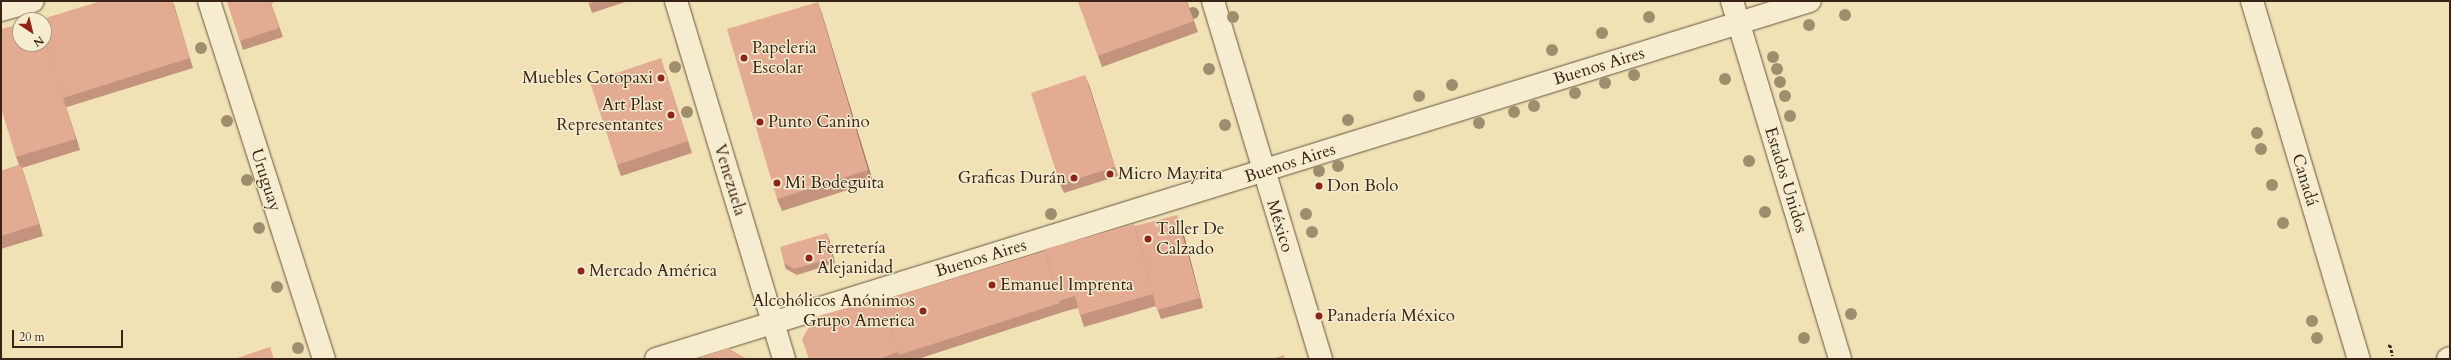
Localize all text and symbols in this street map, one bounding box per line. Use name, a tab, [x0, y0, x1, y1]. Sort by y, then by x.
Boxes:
north arrow	[12, 12, 52, 52]
text: N	[30, 33, 47, 50]
place label: Papeleria Escolar	[752, 38, 817, 78]
street label: Buenos Aires	[1551, 42, 1647, 90]
marker: Papeleria Escolar	[739, 53, 749, 63]
place label: Muebles Cotopaxi	[522, 68, 653, 88]
marker: Muebles Cotopaxi	[656, 73, 666, 83]
place label: Art Plast Representantes	[556, 95, 663, 135]
marker: Art Plast Representantes	[666, 110, 676, 120]
place label: Punto Canino	[768, 112, 870, 132]
marker: Punto Canino	[755, 117, 765, 127]
street label: Estados Unidos	[1760, 125, 1812, 235]
street label: Buenos Aires	[1242, 139, 1338, 187]
street label: Venezuela	[709, 142, 751, 218]
street label: Uruguay	[246, 146, 286, 214]
street label: Canadá	[2287, 151, 2323, 209]
place label: Micro Mayrita	[1118, 164, 1223, 184]
place label: Graficas Durán	[958, 168, 1066, 188]
marker: Micro Mayrita	[1105, 169, 1115, 179]
place label: Mi Bodeguita	[785, 173, 884, 193]
marker: Graficas Durán	[1069, 173, 1079, 183]
place label: Don Bolo	[1327, 176, 1398, 196]
marker: Mi Bodeguita	[772, 178, 782, 188]
marker: Don Bolo	[1314, 181, 1324, 191]
street label: México	[1262, 197, 1298, 255]
place label: Taller De Calzado	[1156, 219, 1224, 259]
street label: Buenos Aires	[933, 234, 1029, 282]
marker: Taller De Calzado	[1143, 234, 1153, 244]
place label: Ferretería Alejanidad	[817, 238, 893, 278]
marker: Ferretería Alejanidad	[804, 253, 814, 263]
place label: Mercado América	[589, 261, 717, 281]
marker: Mercado América	[576, 266, 586, 276]
place label: Emanuel Imprenta	[1000, 275, 1133, 295]
marker: Emanuel Imprenta	[987, 280, 997, 290]
place label: Alcohólicos Anónimos Grupo America	[752, 291, 915, 331]
marker: Alcohólicos Anónimos Grupo America	[918, 306, 928, 316]
place label: Panadería México	[1327, 306, 1455, 326]
marker: Panadería México	[1314, 311, 1324, 321]
scale bar	[14, 322, 125, 348]
text: 20 m	[19, 329, 45, 345]

